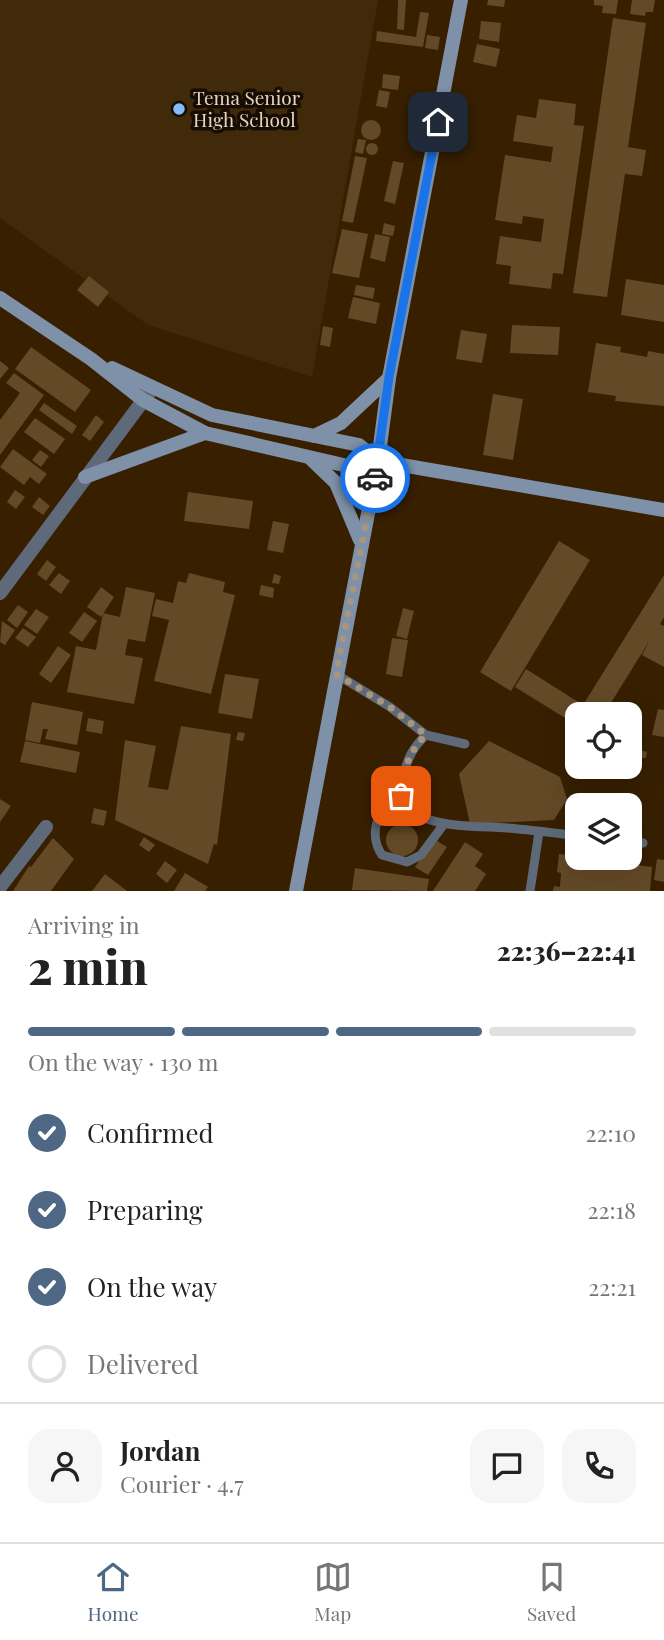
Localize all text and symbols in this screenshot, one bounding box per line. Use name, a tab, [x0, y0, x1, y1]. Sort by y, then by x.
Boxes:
place label: Tema Senior High School	[193, 84, 301, 132]
pin	[408, 92, 468, 152]
marker: Tema Senior High School	[171, 101, 187, 117]
icon: home	[419, 103, 457, 141]
courier	[340, 443, 410, 513]
icon: car	[356, 459, 394, 497]
map controls	[565, 702, 642, 870]
button: locate	[565, 702, 642, 779]
pin	[371, 766, 431, 826]
icon: bag	[382, 777, 420, 815]
button: layers	[565, 793, 642, 870]
text: Arriving in	[28, 909, 140, 940]
text: 22:36–22:41	[497, 933, 636, 968]
text: 2 min	[28, 935, 148, 997]
text: On the way · 130 m	[28, 1046, 219, 1077]
icon: check	[28, 1114, 66, 1152]
text: Confirmed	[87, 1115, 214, 1150]
text: 22:10	[586, 1117, 636, 1148]
icon: check	[28, 1191, 66, 1229]
text: Preparing	[87, 1192, 203, 1227]
text: 22:18	[587, 1194, 636, 1225]
icon: check	[28, 1268, 66, 1306]
text: On the way	[87, 1269, 217, 1304]
text: 22:21	[588, 1271, 636, 1302]
text: Delivered	[87, 1346, 199, 1381]
button: person	[28, 1429, 102, 1503]
button: chat	[470, 1429, 544, 1503]
button: phone	[562, 1429, 636, 1503]
text: Jordan	[120, 1433, 200, 1468]
text: Courier · 4.7	[120, 1468, 244, 1499]
tab: Home	[88, 1558, 139, 1626]
tab: Map	[314, 1558, 352, 1626]
tab: Saved	[527, 1558, 576, 1626]

